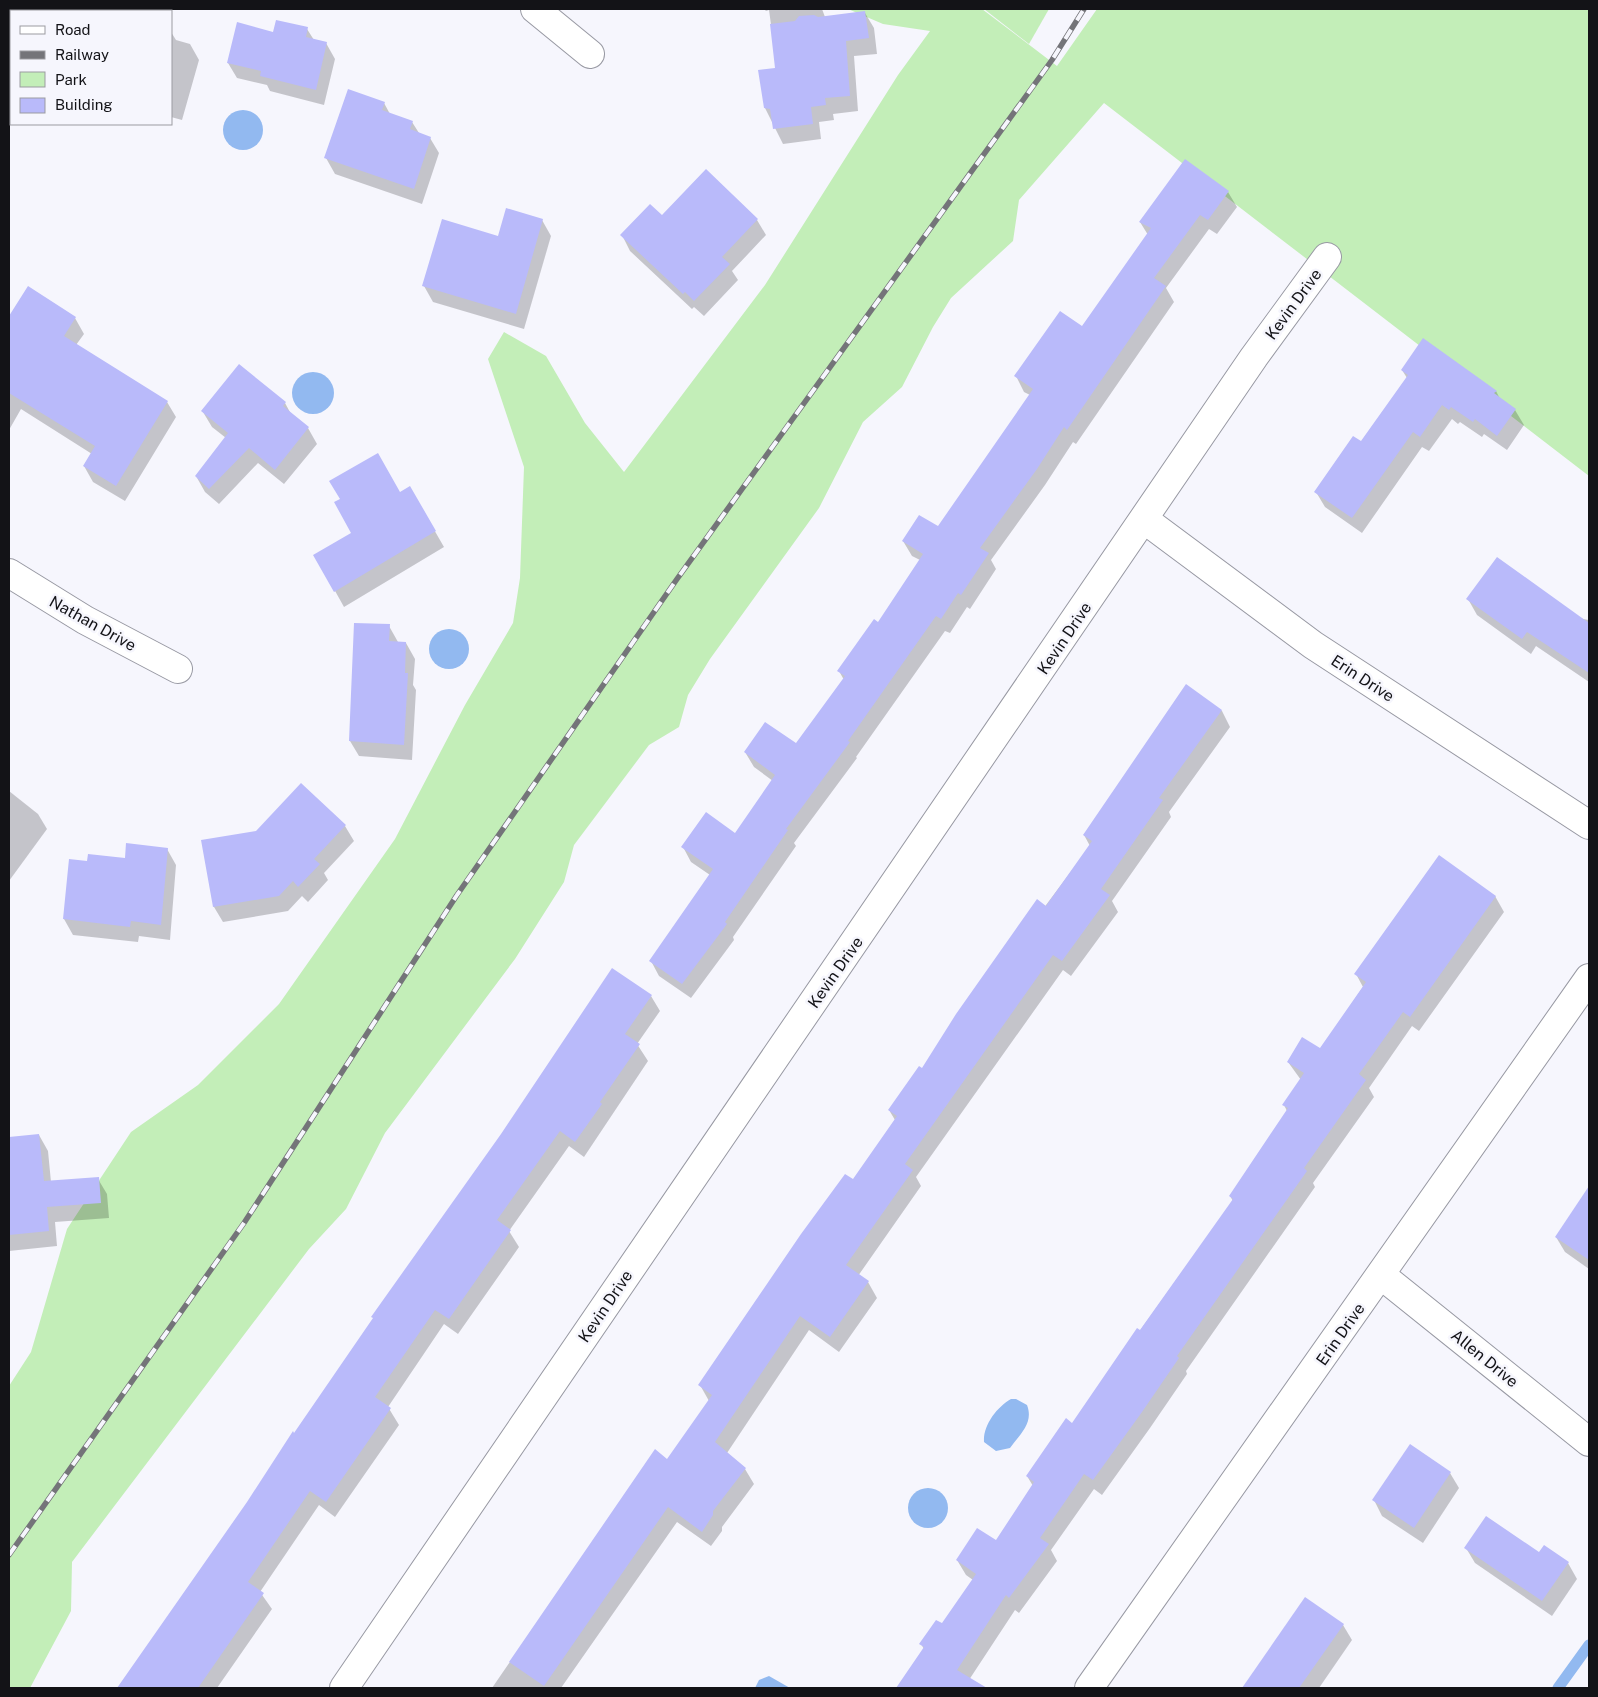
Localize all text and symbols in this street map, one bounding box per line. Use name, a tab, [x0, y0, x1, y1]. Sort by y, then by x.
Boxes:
legend	[10, 10, 172, 125]
text: Road	[55, 21, 91, 38]
text: Railway	[55, 46, 109, 63]
text: Park	[55, 71, 87, 88]
text: Building	[55, 96, 113, 113]
street label: Kevin Drive	[1261, 265, 1325, 343]
street label: Nathan Drive	[46, 592, 139, 655]
street label: Kevin Drive	[1033, 599, 1095, 678]
street label: Erin Drive	[1328, 651, 1398, 706]
street label: Kevin Drive	[804, 933, 867, 1012]
street label: Kevin Drive	[574, 1267, 636, 1346]
street label: Erin Drive	[1312, 1300, 1369, 1369]
street label: Allen Drive	[1447, 1326, 1522, 1391]

